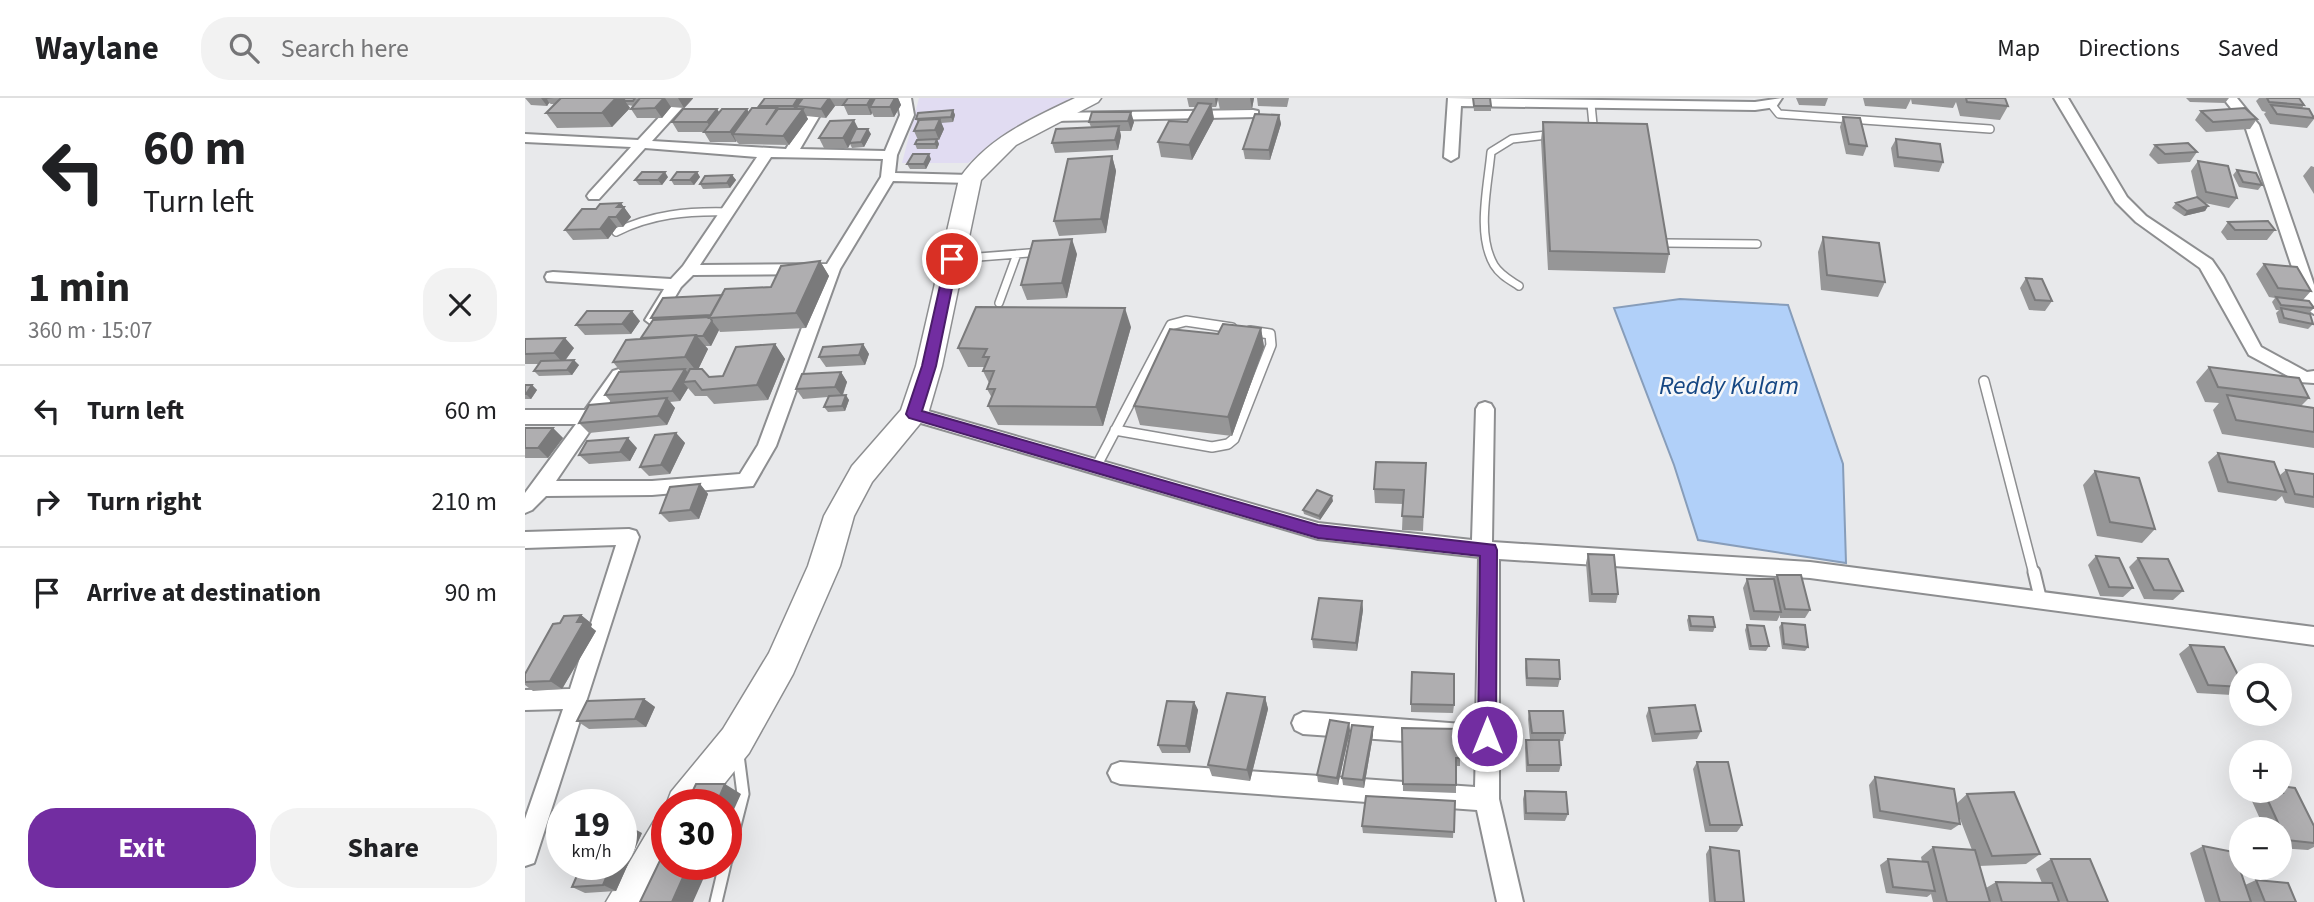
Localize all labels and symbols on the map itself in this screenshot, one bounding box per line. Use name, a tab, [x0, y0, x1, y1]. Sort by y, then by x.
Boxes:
pin	[922, 229, 982, 289]
water label: Reddy Kulam	[1659, 367, 1799, 404]
position arrow	[1450, 699, 1524, 773]
speed limit sign: 30	[651, 789, 742, 880]

